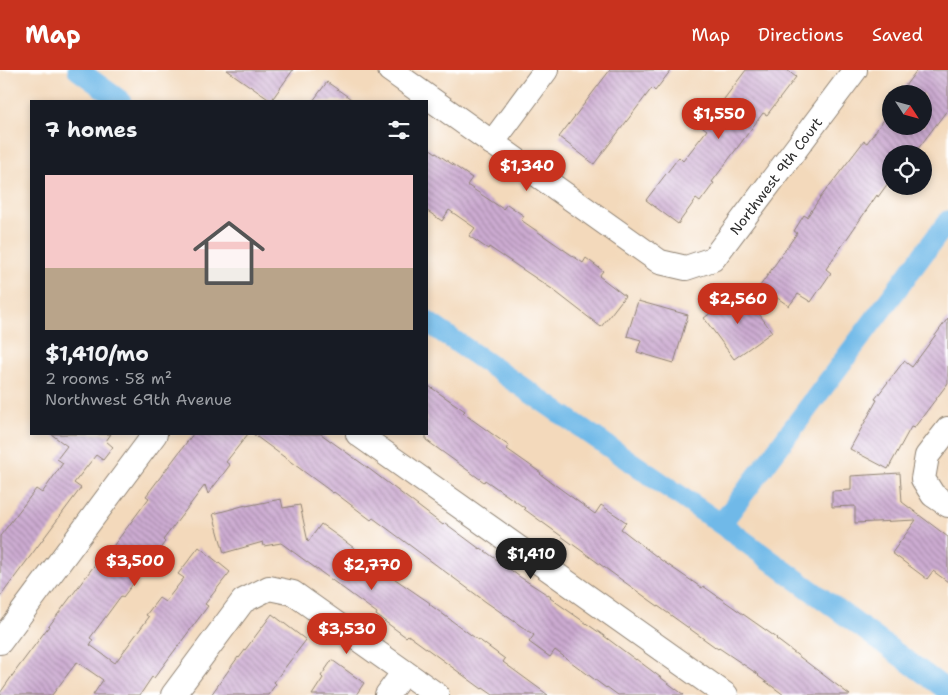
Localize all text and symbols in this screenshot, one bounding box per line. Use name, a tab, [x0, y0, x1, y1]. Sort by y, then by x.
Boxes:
text: Map	[25, 19, 81, 51]
text: Map	[692, 23, 730, 47]
text: Directions	[758, 23, 844, 47]
text: Saved	[872, 23, 923, 47]
north arrow	[882, 85, 932, 135]
map controls	[882, 85, 932, 195]
pin: $1,550	[678, 98, 760, 140]
text: $1,550	[693, 103, 745, 124]
street label: Northwest 9th Court	[726, 114, 826, 238]
text: 7 homes	[45, 116, 137, 144]
icon: filters	[385, 116, 413, 144]
button: locate	[882, 145, 932, 195]
pin: $1,340	[486, 150, 568, 192]
text: $1,340	[500, 155, 554, 176]
icon: home	[184, 208, 274, 298]
pin: $2,560	[697, 282, 779, 325]
text: $2,560	[709, 288, 767, 309]
text: $1,410/mo	[45, 340, 149, 368]
text: 2 rooms · 58 m²	[45, 368, 172, 389]
text: Northwest 69th Avenue	[45, 389, 232, 410]
pin: $1,410	[490, 538, 572, 580]
text: $1,410	[507, 543, 555, 564]
pin: $3,500	[94, 544, 176, 587]
pin: $2,770	[331, 548, 413, 591]
text: $3,500	[106, 550, 164, 571]
text: $2,770	[343, 554, 401, 575]
pin: $3,530	[306, 612, 388, 655]
text: $3,530	[318, 618, 376, 639]

